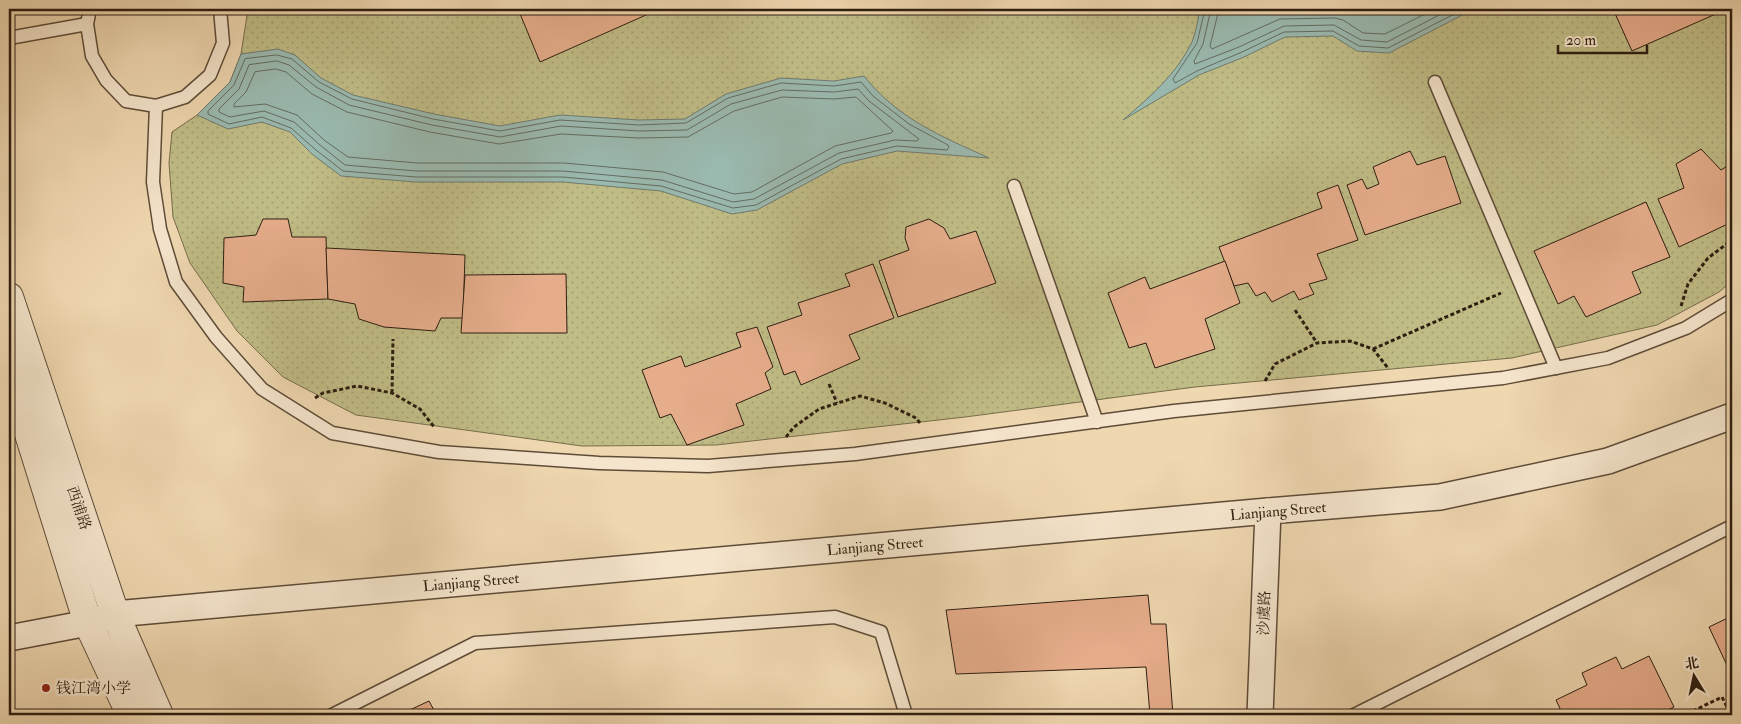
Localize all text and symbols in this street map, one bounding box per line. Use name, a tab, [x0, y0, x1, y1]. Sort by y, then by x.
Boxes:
scale bar	[1558, 22, 1647, 54]
text: 20 m	[1566, 31, 1596, 50]
street label: 西浦路	[62, 484, 95, 533]
street label: Lianjiang Street	[1229, 498, 1327, 525]
street label: Lianjiang Street	[826, 533, 924, 560]
street label: Lianjiang Street	[422, 569, 520, 596]
street label: 沙虞路	[1254, 590, 1275, 636]
north arrow	[1668, 652, 1718, 702]
text: 北	[1683, 654, 1700, 673]
place label: 钱江湾小学	[56, 679, 131, 698]
marker: 钱江湾小学	[40, 682, 52, 694]

